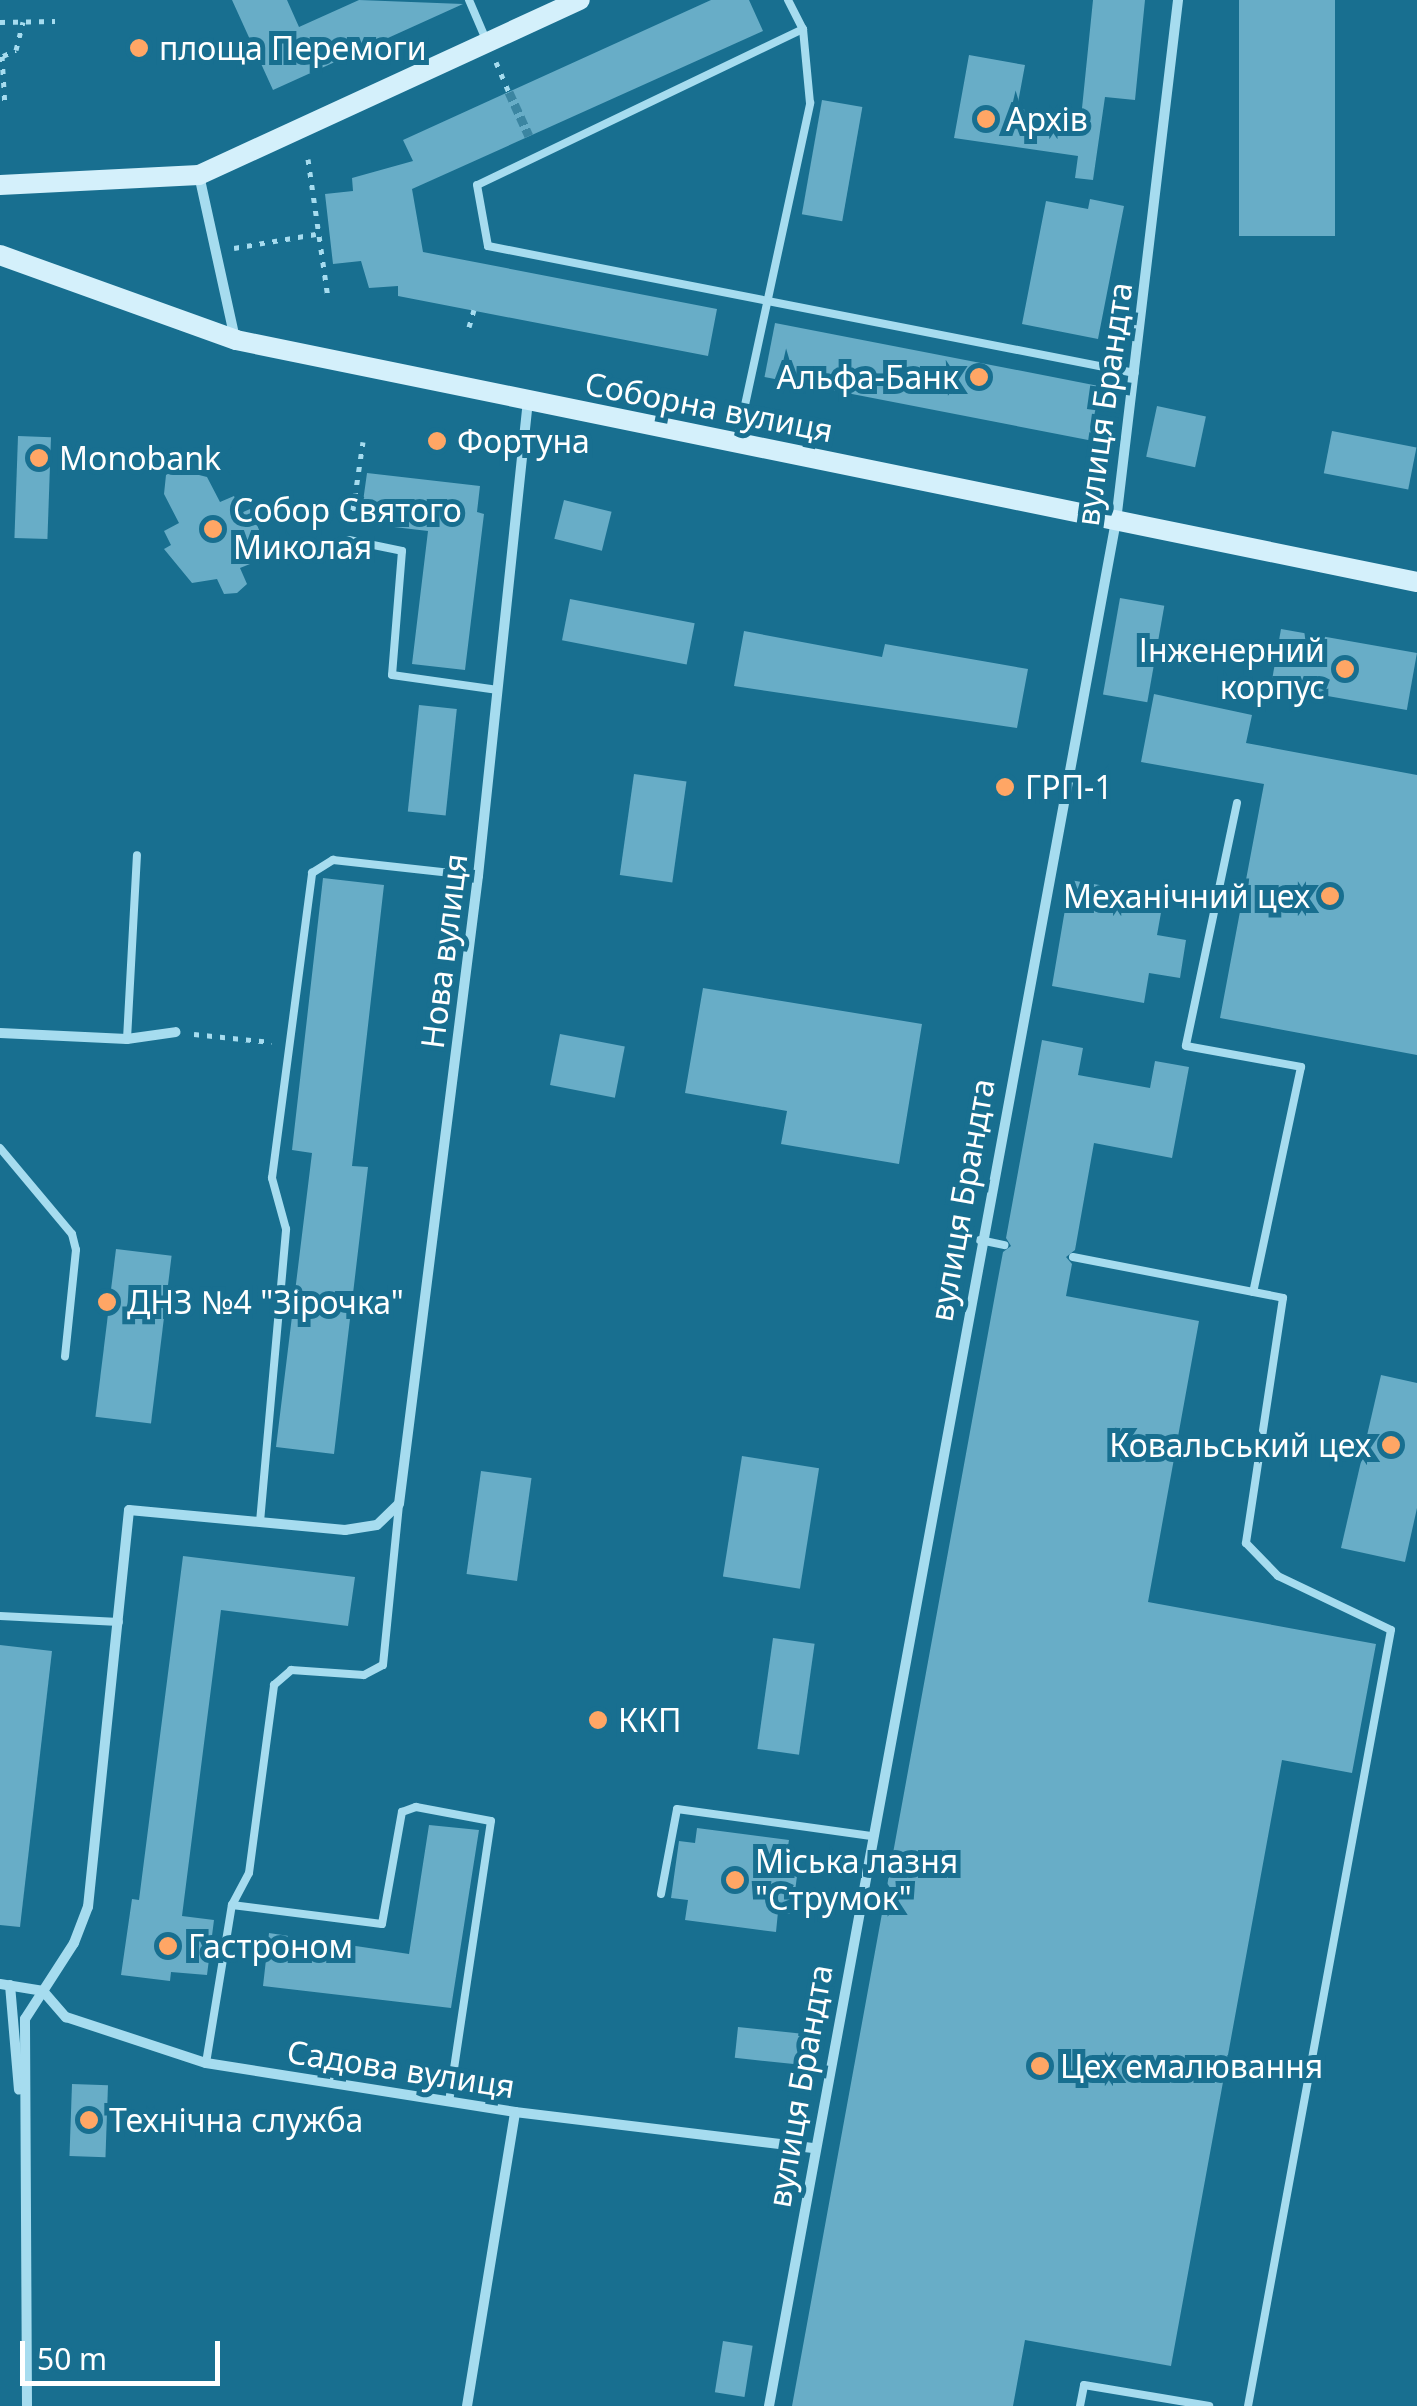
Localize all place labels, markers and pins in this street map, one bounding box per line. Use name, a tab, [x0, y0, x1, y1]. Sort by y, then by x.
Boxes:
place label: площа Перемоги	[159, 29, 427, 67]
marker: площа Перемоги	[128, 37, 150, 59]
place label: Архів	[1006, 100, 1088, 138]
marker: Архів	[975, 108, 997, 130]
place label: Альфа-Банк	[777, 358, 959, 396]
marker: Альфа-Банк	[968, 366, 990, 388]
place label: Фортуна	[457, 422, 590, 460]
marker: Фортуна	[426, 430, 448, 452]
place label: Monobank	[59, 439, 221, 477]
marker: Monobank	[28, 447, 50, 469]
place label: Собор Святого Миколая	[233, 492, 462, 567]
marker: Собор Святого Миколая	[202, 518, 224, 540]
place label: Інженерний корпус	[1139, 632, 1325, 707]
marker: Інженерний корпус	[1334, 658, 1356, 680]
place label: ГРП-1	[1025, 768, 1113, 806]
marker: ГРП-1	[994, 776, 1016, 798]
place label: Механічний цех	[1063, 877, 1310, 915]
marker: Механічний цех	[1319, 885, 1341, 907]
place label: ДНЗ №4 "Зірочка"	[127, 1283, 404, 1321]
marker: ДНЗ №4 "Зірочка"	[96, 1291, 118, 1313]
place label: Ковальський цех	[1109, 1426, 1371, 1464]
marker: Ковальський цех	[1380, 1434, 1402, 1456]
place label: ККП	[618, 1701, 681, 1739]
marker: ККП	[587, 1709, 609, 1731]
place label: Міська лазня "Струмок"	[755, 1843, 958, 1918]
marker: Міська лазня "Струмок"	[724, 1869, 746, 1891]
place label: Гастроном	[188, 1927, 353, 1965]
marker: Гастроном	[157, 1935, 179, 1957]
place label: Цех емалювання	[1060, 2047, 1323, 2085]
marker: Цех емалювання	[1029, 2055, 1051, 2077]
place label: Технічна служба	[109, 2101, 363, 2139]
marker: Технічна служба	[78, 2109, 100, 2131]

